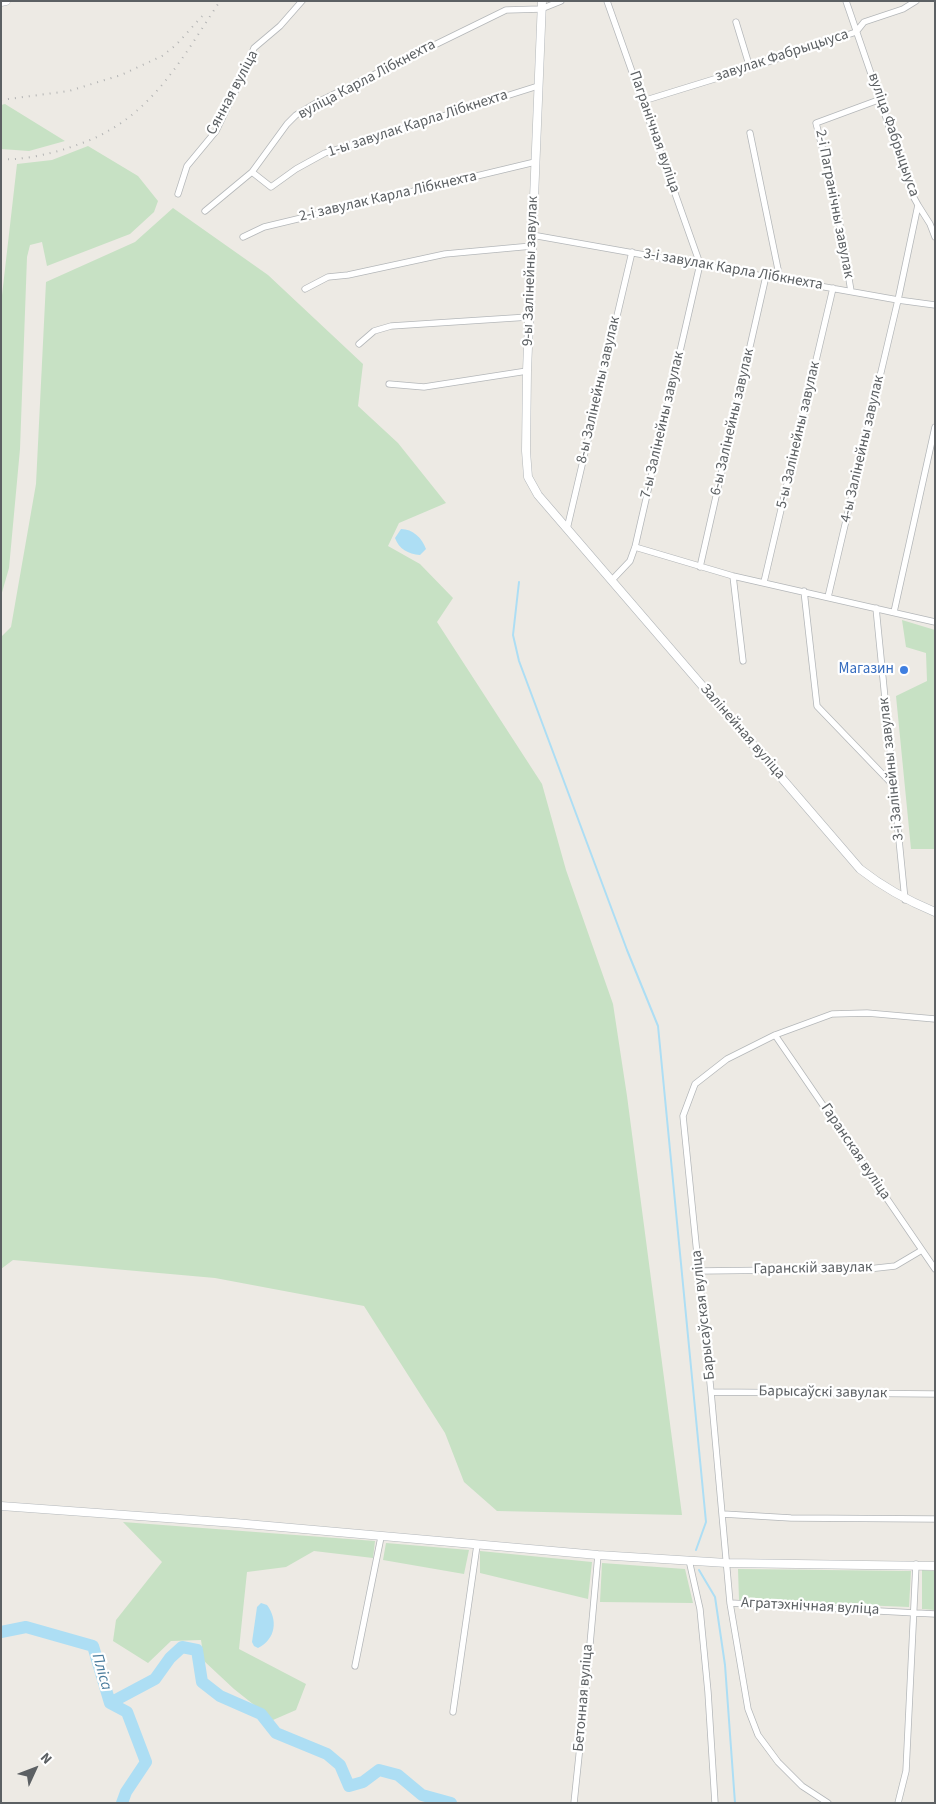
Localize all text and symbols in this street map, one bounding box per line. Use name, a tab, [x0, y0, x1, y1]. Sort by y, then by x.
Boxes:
street label: завулак Фабрыцыуса	[713, 26, 851, 86]
street label: вуліца Карла Лібкнехта	[295, 36, 439, 124]
street label: Сянная вуліца	[203, 47, 263, 139]
street label: Пагранічная вуліца	[625, 69, 683, 195]
street label: вуліца Фабрыцыуса	[863, 71, 923, 199]
street label: 1-ы завулак Карла Лібкнехта	[326, 86, 510, 162]
street label: 2-і Пагранічны завулак	[811, 128, 857, 280]
street label: 2-і завулак Карла Лібкнехта	[297, 168, 479, 226]
street label: 9-ы Залінейны завулак	[519, 196, 543, 346]
street label: 3-і завулак Карла Лібкнехта	[642, 245, 824, 295]
street label: 8-ы Залінейны завулак	[573, 315, 625, 465]
street label: 6-ы Залінейны завулак	[707, 347, 759, 497]
street label: 7-ы Залінейны завулак	[637, 350, 689, 500]
street label: 5-ы Залінейны завулак	[773, 360, 825, 510]
street label: 4-ы Залінейны завулак	[837, 374, 889, 524]
place label: Магазин	[839, 661, 894, 679]
marker: Магазин	[898, 664, 910, 676]
street label: Залінейная вуліца	[696, 681, 788, 783]
street label: 3-і Залінейны завулак	[876, 696, 908, 842]
street label: Гаранская вуліца	[816, 1100, 894, 1204]
street label: Барысаўская вуліца	[688, 1249, 720, 1381]
street label: Гаранскій завулак	[753, 1259, 873, 1279]
street label: Барысаўскі завулак	[759, 1383, 887, 1403]
street label: Агратэхнічная вуліца	[740, 1594, 880, 1620]
street label: Бетонная вуліца	[570, 1643, 598, 1753]
water label: Пліса	[87, 1651, 115, 1693]
north arrow	[10, 1744, 60, 1794]
text: N	[35, 1749, 56, 1769]

